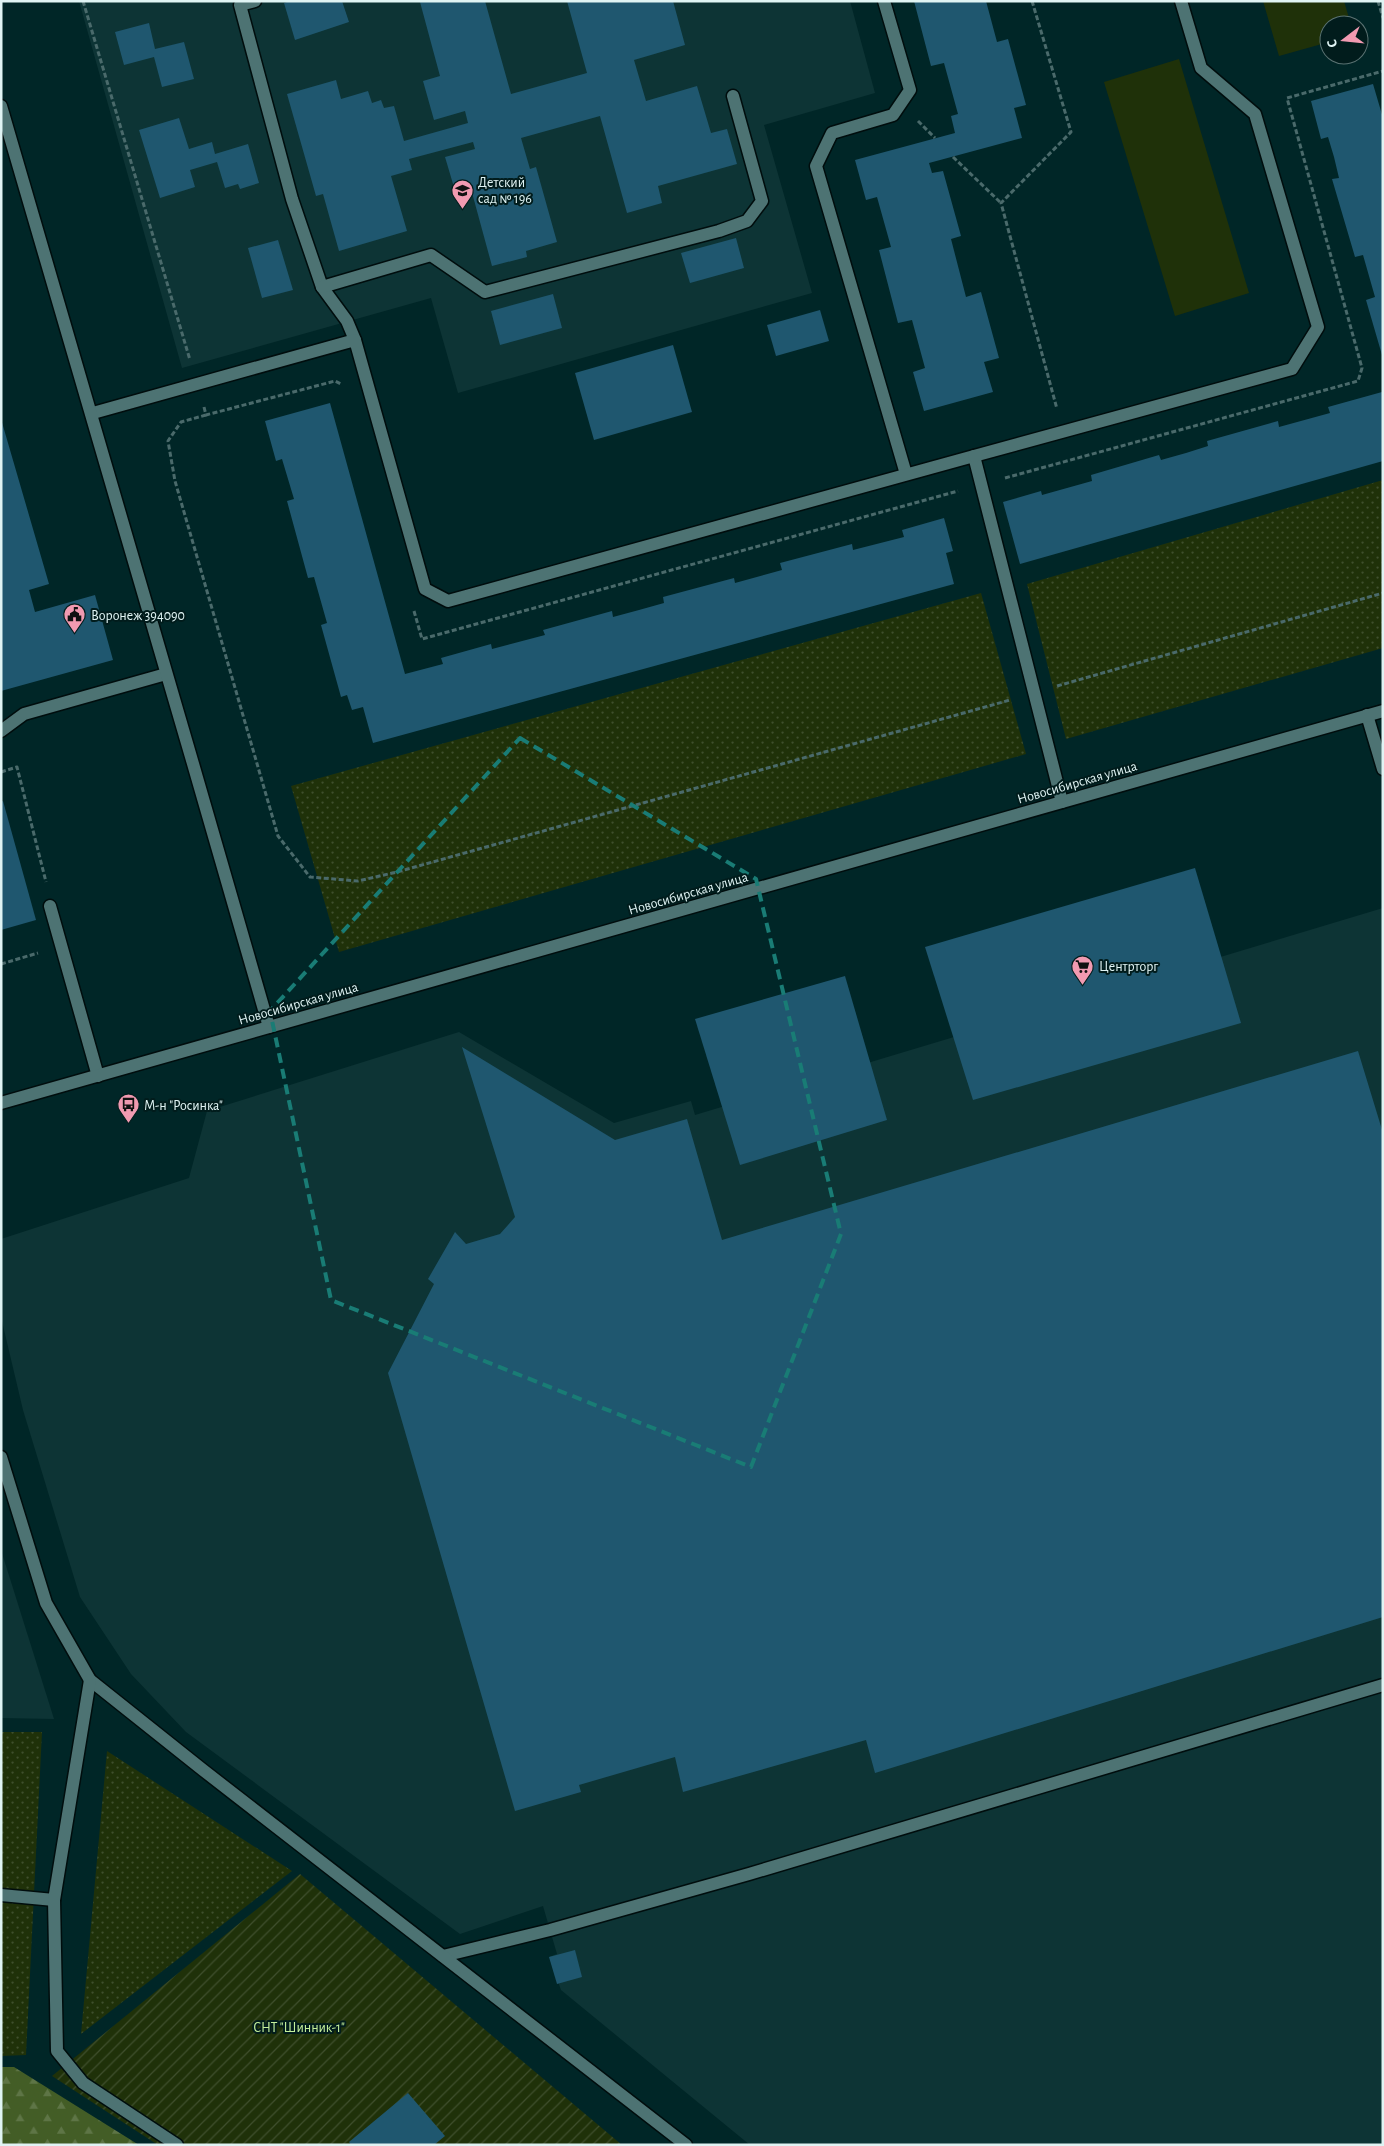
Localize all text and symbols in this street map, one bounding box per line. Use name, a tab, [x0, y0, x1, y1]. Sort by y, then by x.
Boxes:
north arrow	[1319, 15, 1369, 65]
text: С	[1325, 37, 1340, 49]
place label: Детский сад № 196	[478, 176, 532, 206]
school or university icon: Детский сад № 196	[450, 178, 474, 209]
public building icon: Воронеж 394090	[63, 603, 87, 634]
place label: Воронеж 394090	[91, 609, 185, 623]
street label: Новосибирская улица	[1016, 759, 1139, 807]
street label: Новосибирская улица	[627, 870, 750, 918]
supermarket icon: Центрторг	[1071, 954, 1095, 985]
place label: Центрторг	[1099, 960, 1158, 974]
street label: Новосибирская улица	[237, 980, 360, 1028]
bus stop icon: М-н "Росинка"	[116, 1093, 140, 1124]
place label: М-н "Росинка"	[144, 1099, 223, 1113]
park label: СНТ "Шинник-1"	[253, 2021, 345, 2035]

